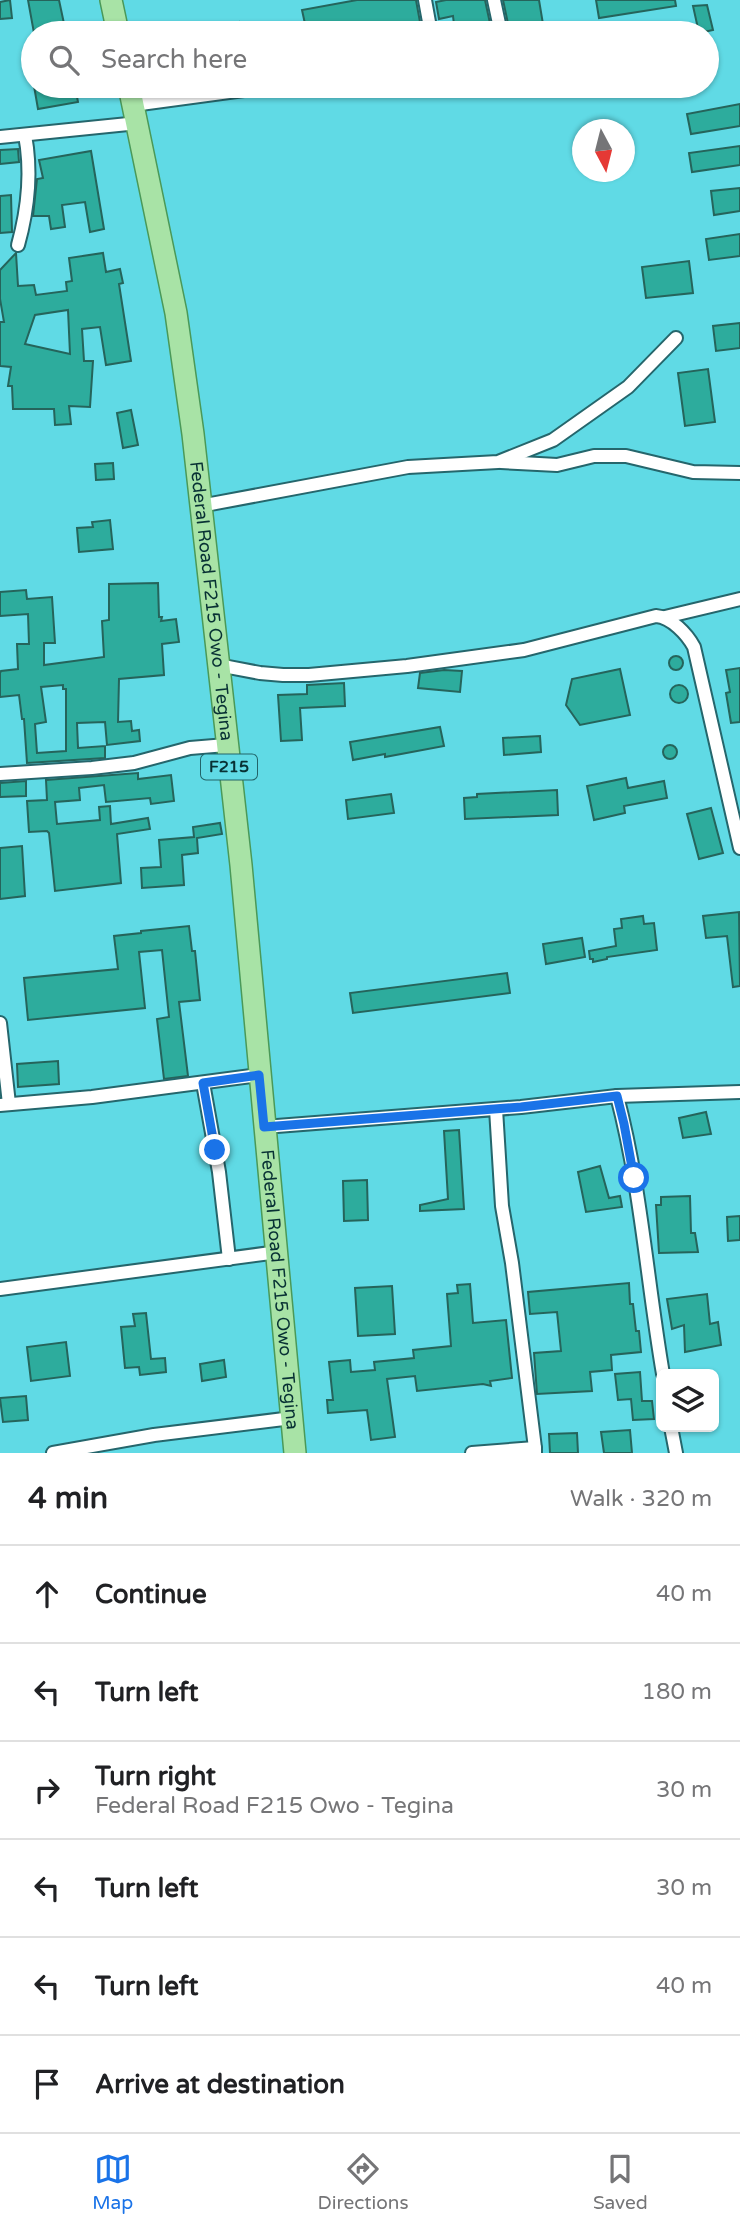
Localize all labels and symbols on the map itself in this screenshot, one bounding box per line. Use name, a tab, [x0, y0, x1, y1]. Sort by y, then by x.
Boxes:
north arrow	[572, 119, 635, 182]
street label: Federal Road F215 Owo - Tegina	[185, 460, 238, 742]
road number: F215	[201, 754, 257, 780]
route end	[199, 1134, 230, 1165]
street label: Federal Road F215 Owo - Tegina	[256, 1149, 304, 1431]
route start	[618, 1162, 649, 1193]

